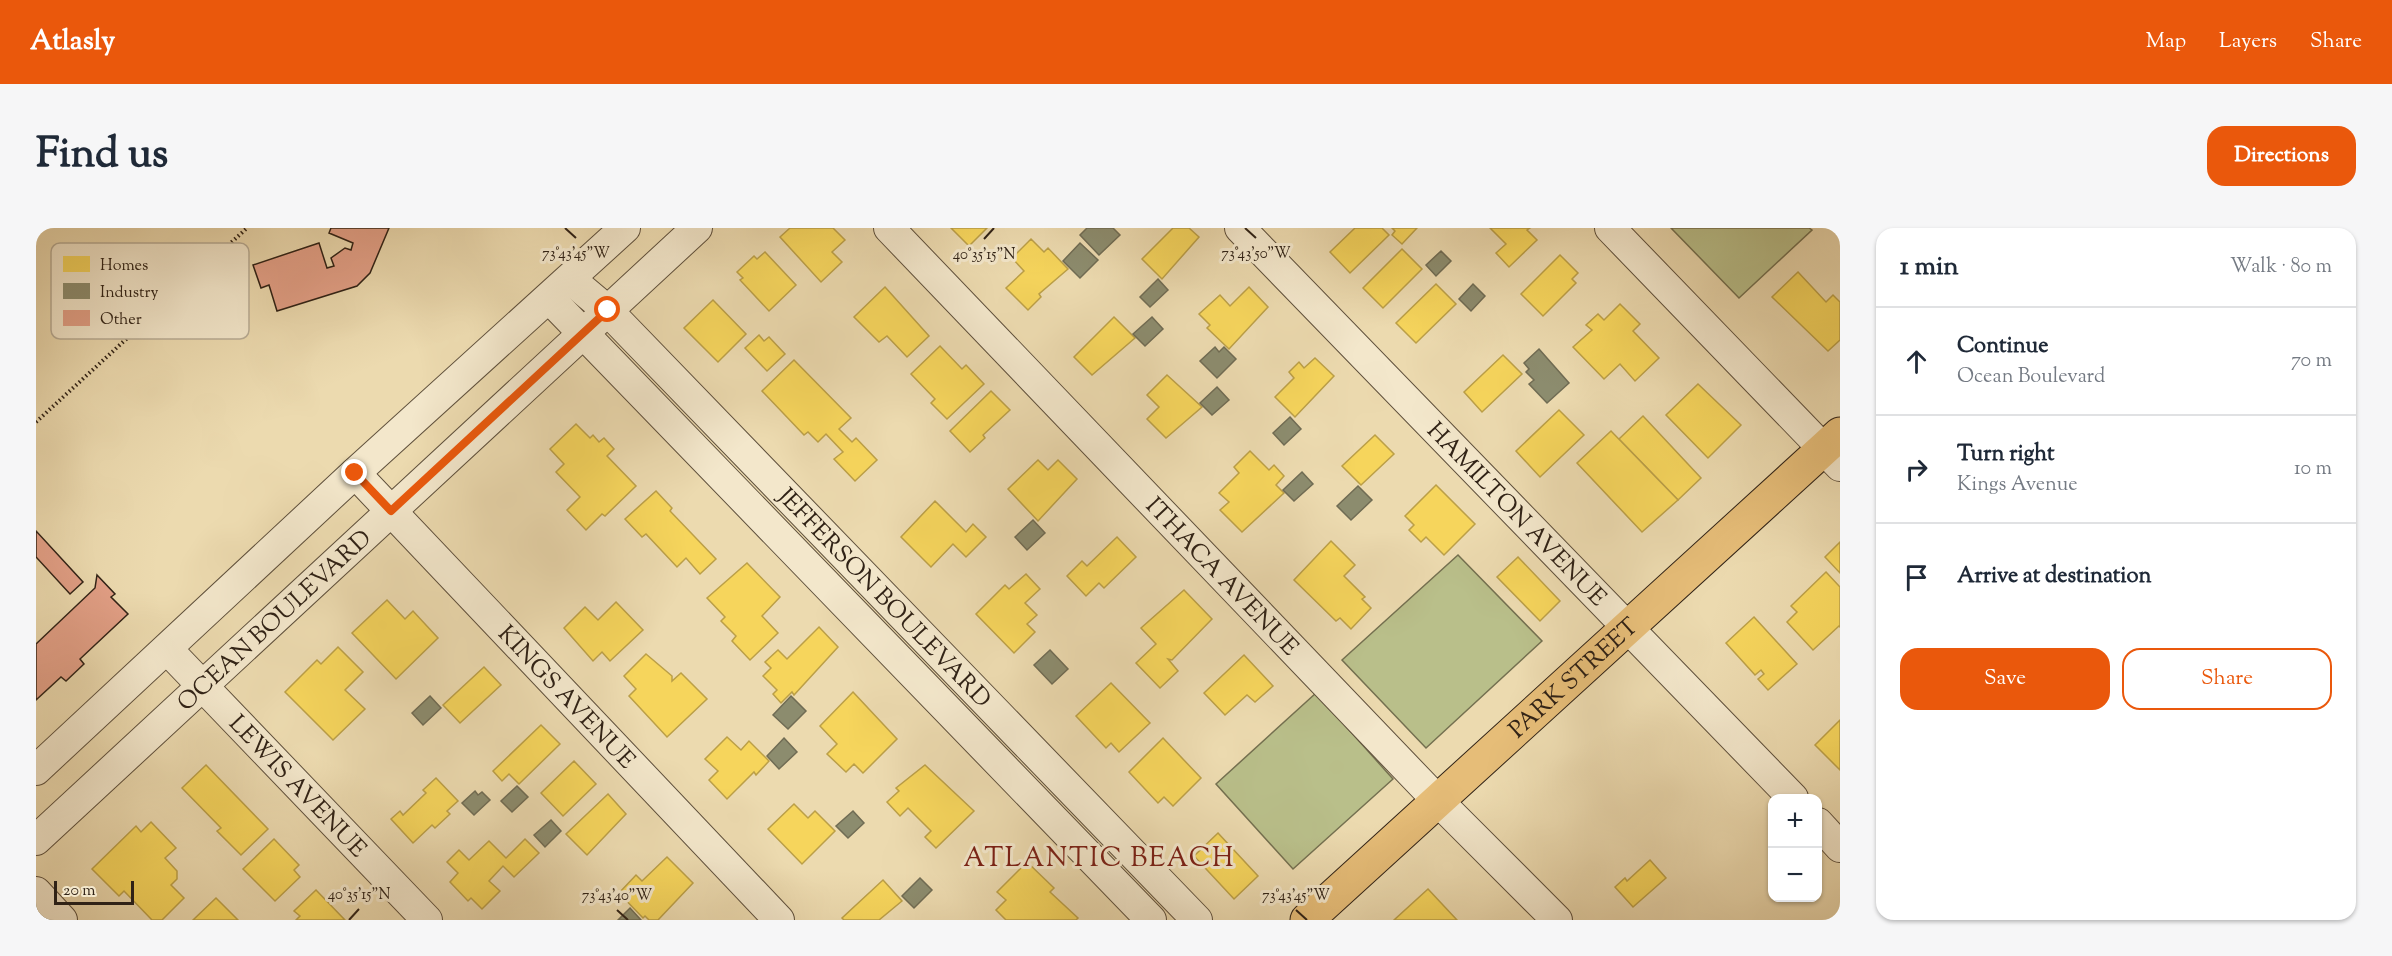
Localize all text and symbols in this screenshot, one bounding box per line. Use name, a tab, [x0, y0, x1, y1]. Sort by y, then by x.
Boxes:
text: Atlasly	[30, 22, 115, 62]
text: Map	[2146, 27, 2186, 57]
text: Layers	[2219, 27, 2277, 57]
text: Share	[2310, 27, 2362, 57]
text: Find us	[36, 126, 168, 186]
button: Directions	[2207, 126, 2356, 186]
legend	[51, 243, 249, 339]
text: 73°43'45"W	[542, 244, 610, 265]
text: 73°43'50"W	[1221, 244, 1291, 265]
text: 40°35'15"N	[953, 245, 1015, 266]
text: 1 min	[1900, 249, 1959, 286]
text: Walk · 80 m	[2230, 253, 2332, 282]
text: Homes	[100, 255, 148, 278]
text: Industry	[100, 282, 158, 305]
route start	[594, 296, 620, 322]
text: Other	[100, 309, 142, 332]
text: Continue	[1957, 331, 2048, 363]
icon: ahead	[1900, 345, 1933, 378]
text: 70 m	[2291, 347, 2332, 376]
text: Ocean Boulevard	[1957, 363, 2105, 392]
street label: HAMILTON AVENUE	[1418, 415, 1614, 615]
text: Turn right	[1957, 439, 2054, 471]
icon: right	[1900, 453, 1933, 486]
text: 10 m	[2294, 455, 2332, 484]
route end	[341, 459, 367, 485]
text: Kings Avenue	[1957, 471, 2077, 500]
street label: JEFFERSON BOULEVARD	[768, 480, 998, 716]
street label: ITHACA AVENUE	[1137, 490, 1306, 665]
street label: OCEAN BOULEVARD	[170, 523, 380, 720]
icon: arrive	[1900, 561, 1933, 594]
text: Arrive at destination	[1957, 561, 2152, 593]
street label: PARK STREET	[1502, 611, 1647, 747]
street label: KINGS AVENUE	[489, 618, 642, 778]
button: Save	[1900, 648, 2110, 710]
button: Share	[2122, 648, 2332, 710]
street label: LEWIS AVENUE	[220, 708, 374, 866]
map controls	[1768, 794, 1822, 902]
button: +	[1768, 794, 1822, 848]
district label: ATLANTIC BEACH	[963, 840, 1235, 879]
button: −	[1768, 848, 1822, 902]
scale bar	[54, 878, 134, 906]
text: 20 m	[63, 880, 96, 903]
text: 40°35'15"N	[328, 885, 390, 906]
text: 73°43'40"W	[582, 886, 652, 907]
text: 73°43'45"W	[1262, 886, 1330, 907]

